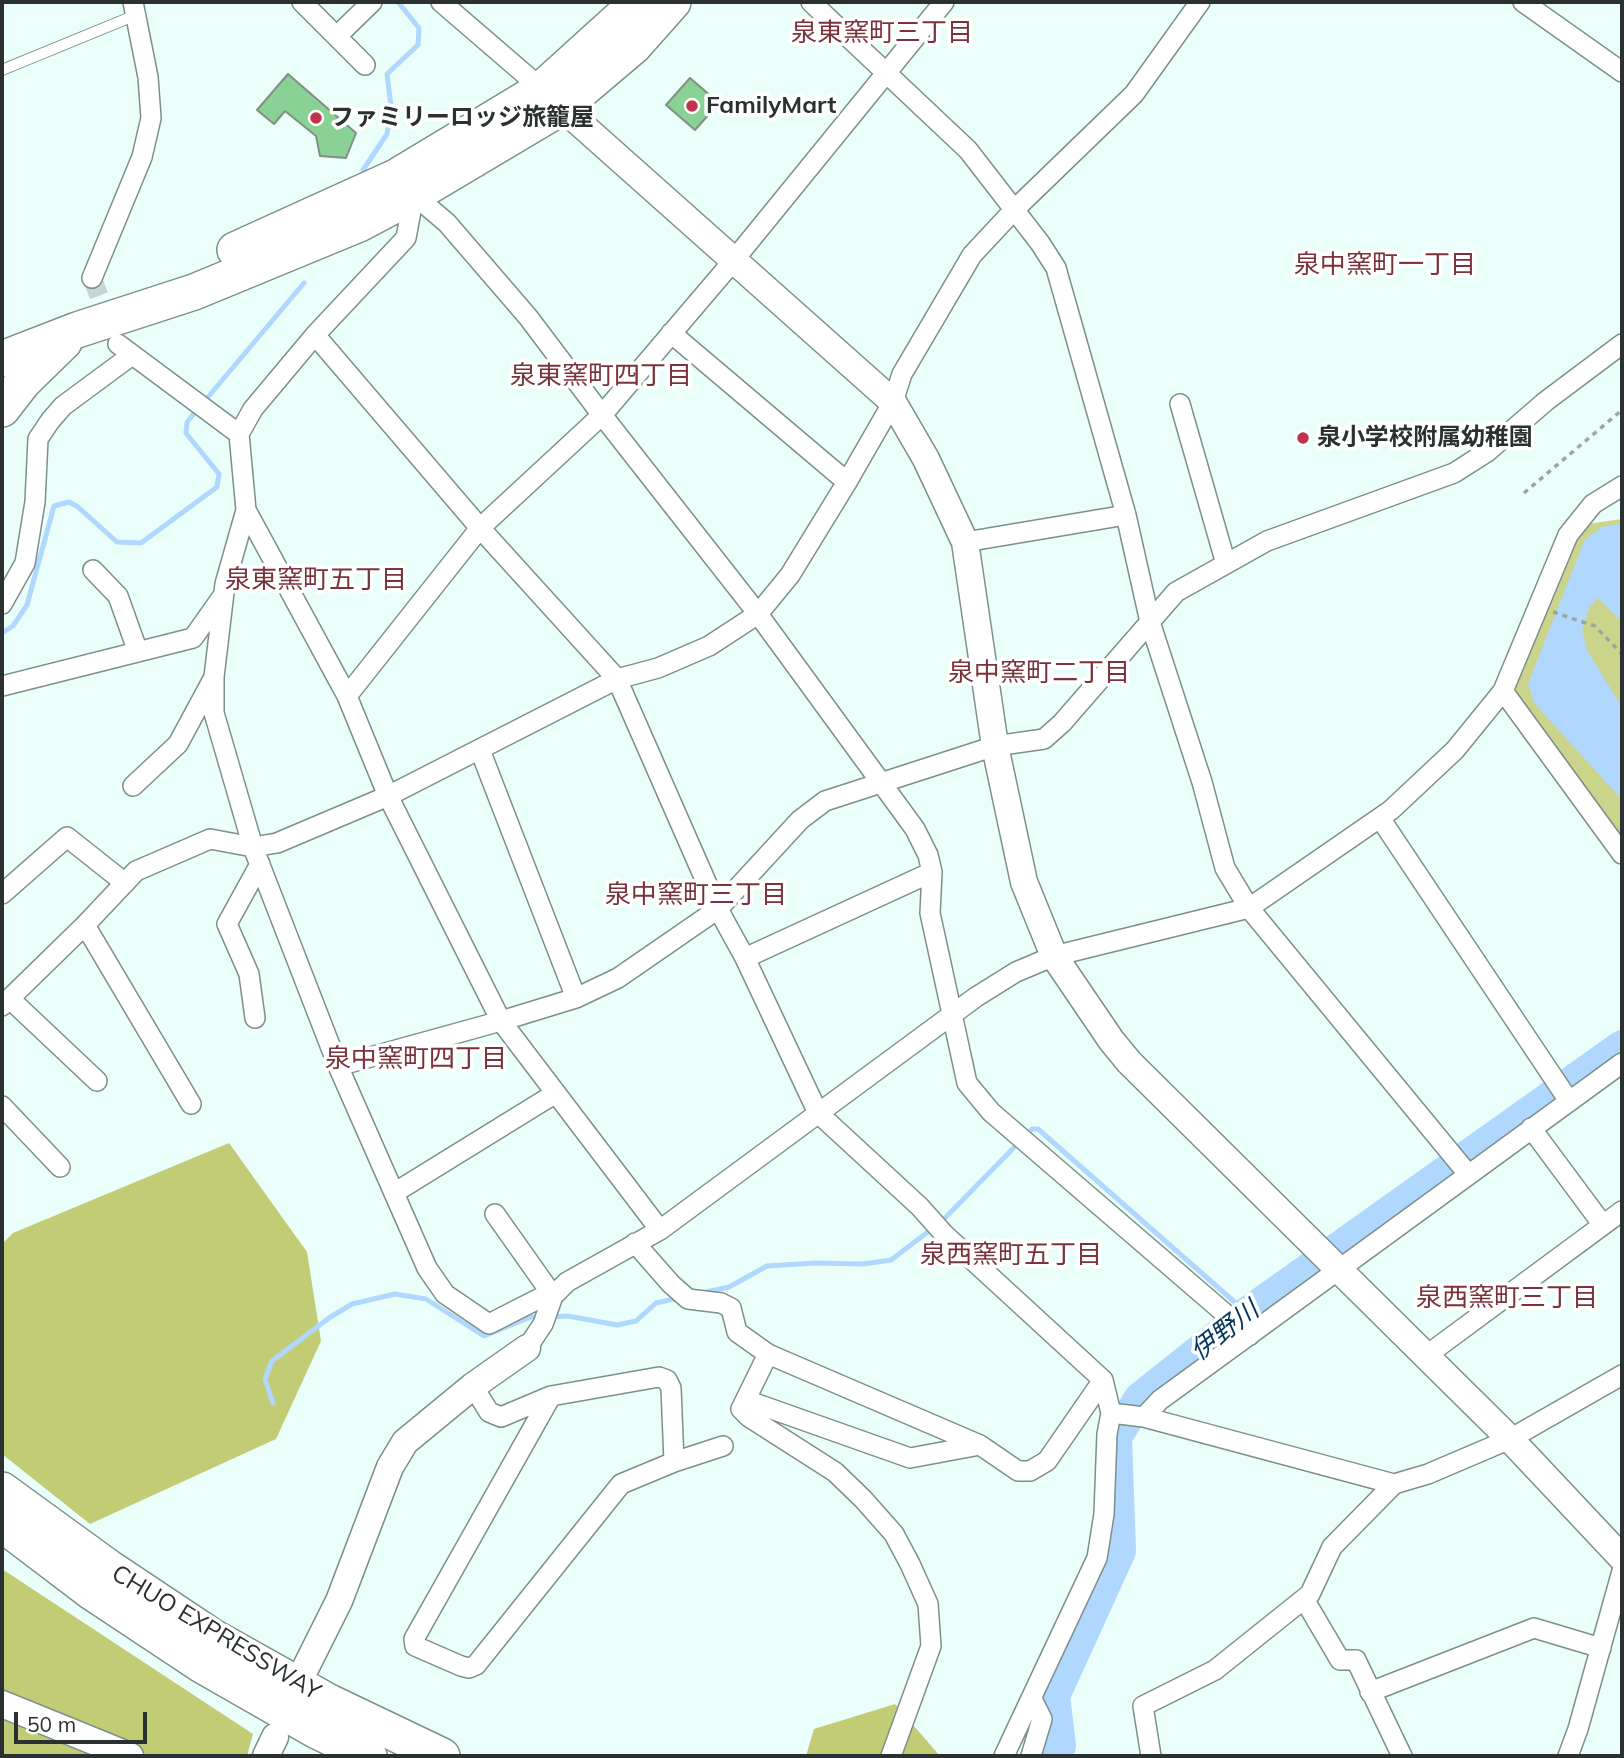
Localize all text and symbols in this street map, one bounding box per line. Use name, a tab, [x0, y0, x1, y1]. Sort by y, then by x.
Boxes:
district label: 泉東窯町三丁目	[791, 17, 973, 49]
place label: FamilyMart	[706, 92, 836, 120]
marker: FamilyMart	[684, 98, 700, 114]
place label: ファミリーロッジ旅籠屋	[330, 104, 594, 132]
marker: ファミリーロッジ旅籠屋	[308, 110, 324, 126]
district label: 泉中窯町一丁目	[1294, 249, 1476, 281]
district label: 泉東窯町四丁目	[510, 360, 692, 392]
place label: 泉小学校附属幼稚園	[1317, 424, 1533, 452]
marker: 泉小学校附属幼稚園	[1295, 430, 1311, 446]
district label: 泉東窯町五丁目	[225, 564, 407, 596]
district label: 泉中窯町二丁目	[948, 657, 1130, 689]
district label: 泉中窯町三丁目	[605, 879, 787, 911]
district label: 泉中窯町四丁目	[325, 1043, 507, 1075]
district label: 泉西窯町五丁目	[920, 1239, 1102, 1271]
district label: 泉西窯町三丁目	[1416, 1282, 1598, 1314]
water label: 伊野川	[1185, 1295, 1265, 1367]
street label: CHUO EXPRESSWAY	[106, 1559, 326, 1707]
scale bar	[18, 1698, 150, 1742]
text: 50 m	[27, 1711, 76, 1737]

